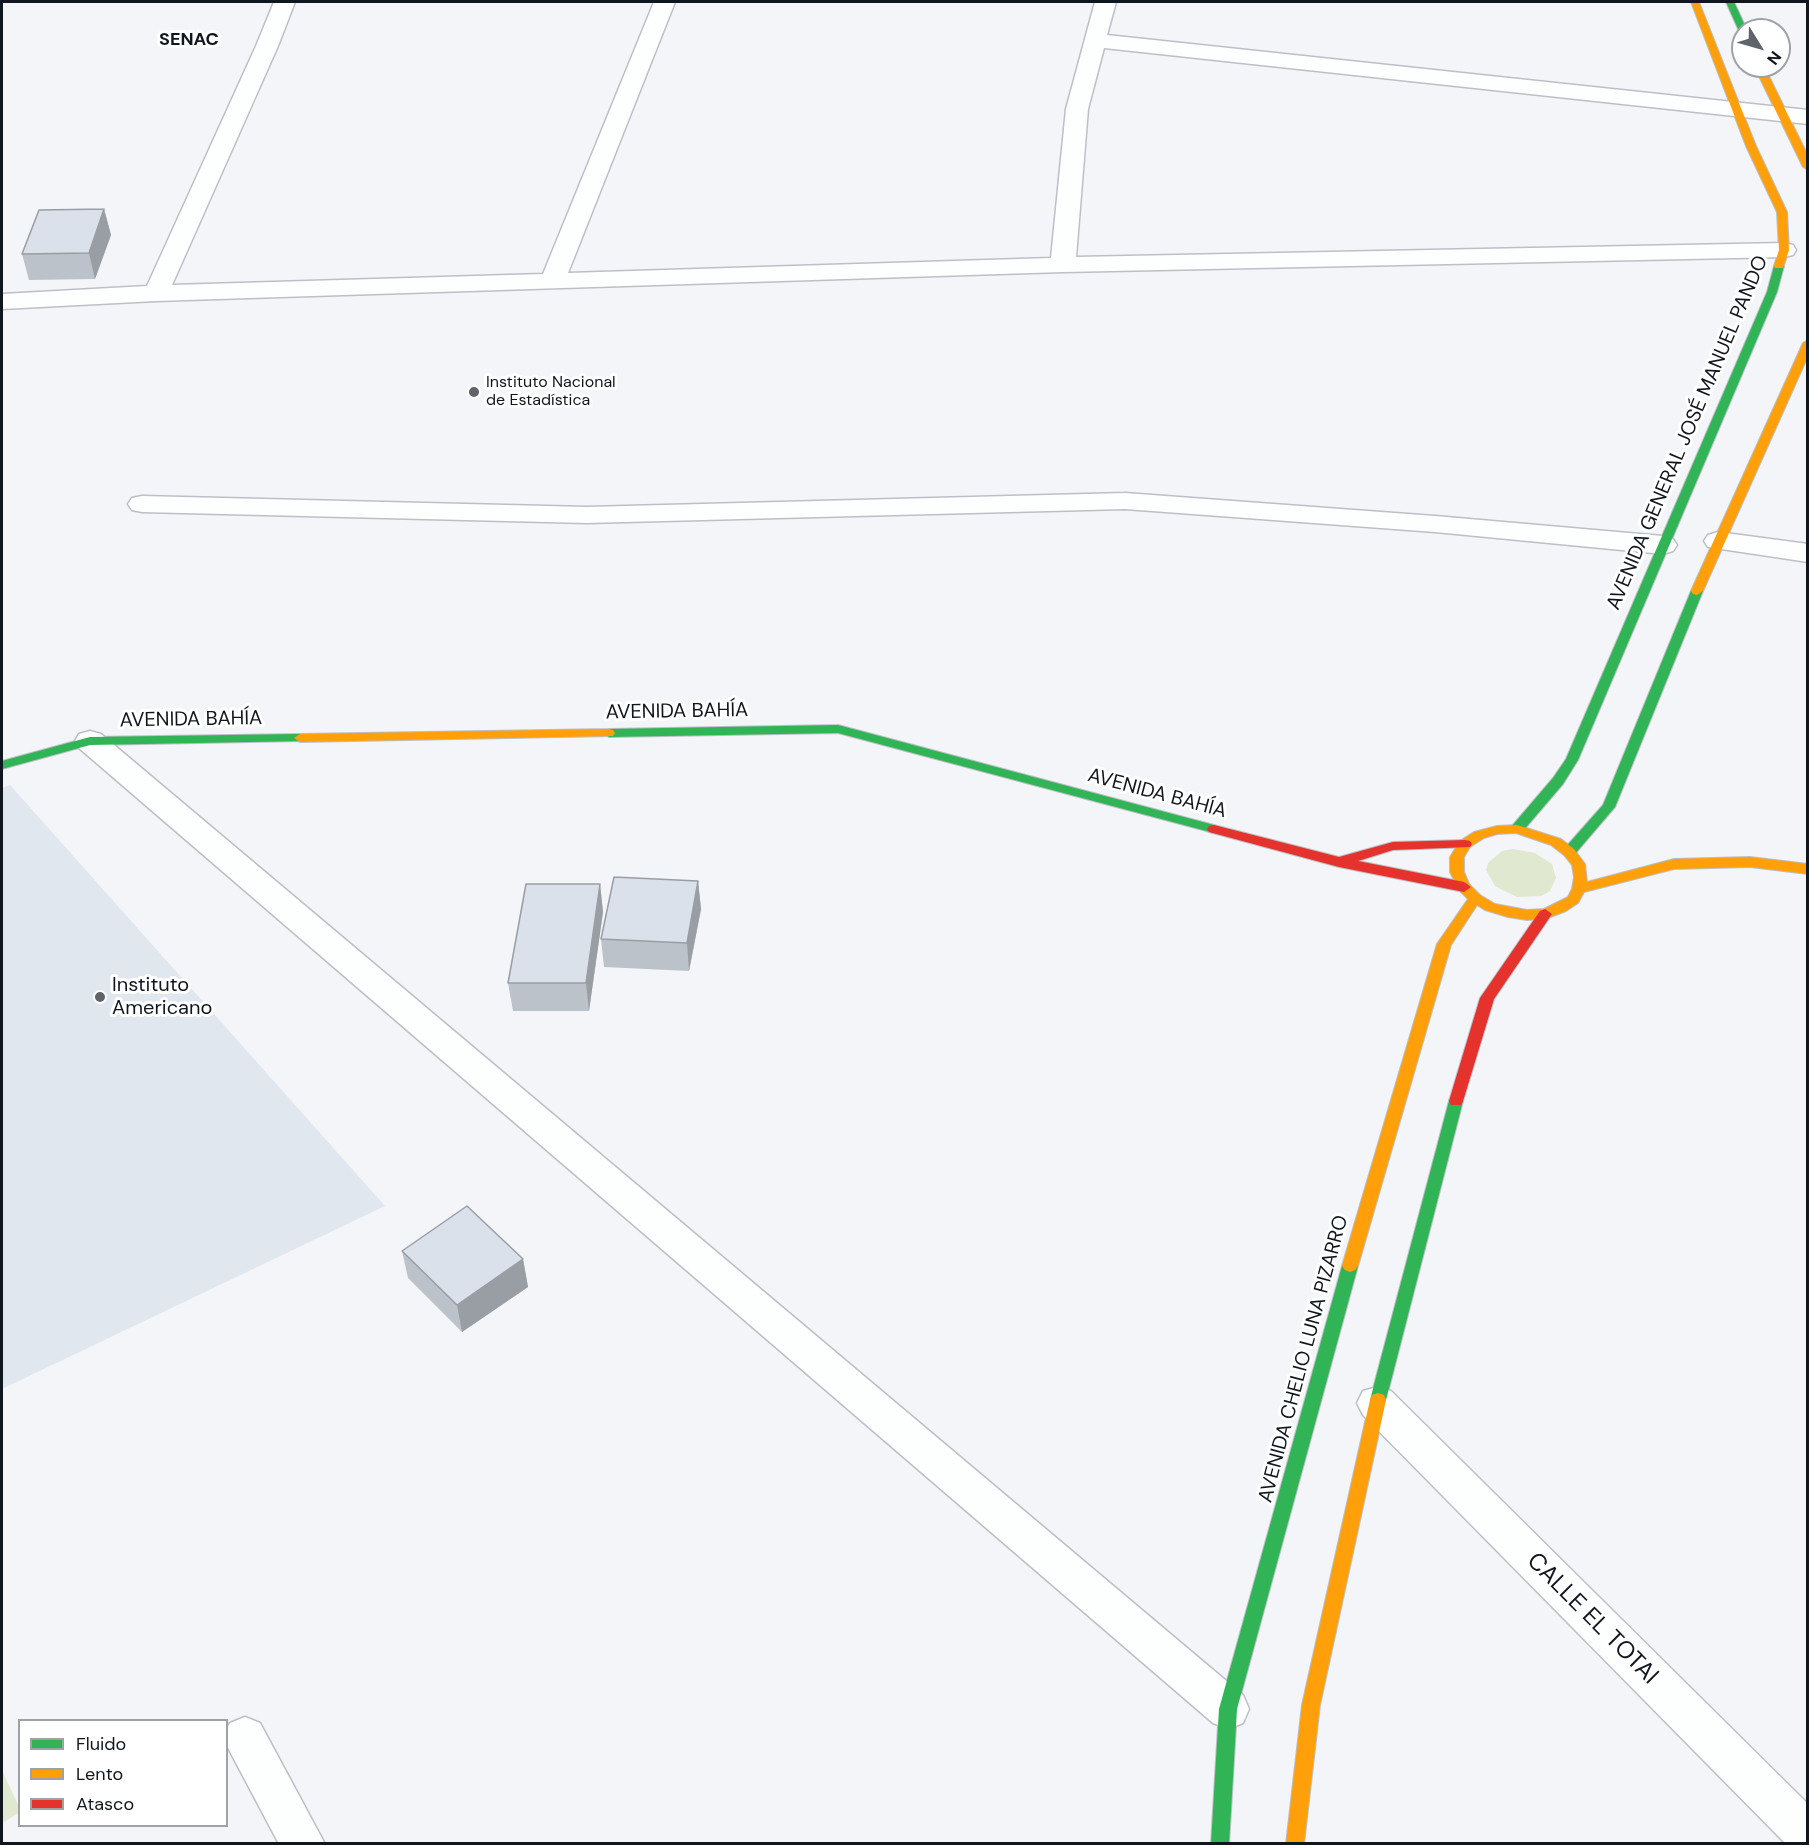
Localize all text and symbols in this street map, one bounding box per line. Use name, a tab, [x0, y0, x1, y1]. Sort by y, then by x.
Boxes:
north arrow	[1731, 18, 1791, 78]
district label: SENAC	[159, 29, 219, 51]
text: N	[1762, 47, 1786, 69]
street label: AVENIDA GENERAL JOSÉ MANUEL PANDO	[1602, 252, 1774, 614]
place label: Instituto Nacional de Estadística	[486, 373, 616, 411]
marker: Instituto Nacional de Estadística	[467, 385, 481, 399]
street label: AVENIDA BAHÍA	[606, 699, 748, 725]
street label: AVENIDA BAHÍA	[120, 707, 262, 733]
street label: AVENIDA BAHÍA	[1085, 764, 1229, 824]
place label: Instituto Americano	[112, 974, 212, 1021]
marker: Instituto Americano	[93, 990, 107, 1004]
street label: AVENIDA CHELIO LUNA PIZARRO	[1254, 1213, 1354, 1505]
street label: CALLE EL TOTAI	[1520, 1547, 1664, 1691]
legend	[18, 1719, 228, 1827]
text: Fluido	[76, 1732, 126, 1756]
text: Lento	[76, 1762, 123, 1786]
text: Atasco	[76, 1792, 134, 1816]

